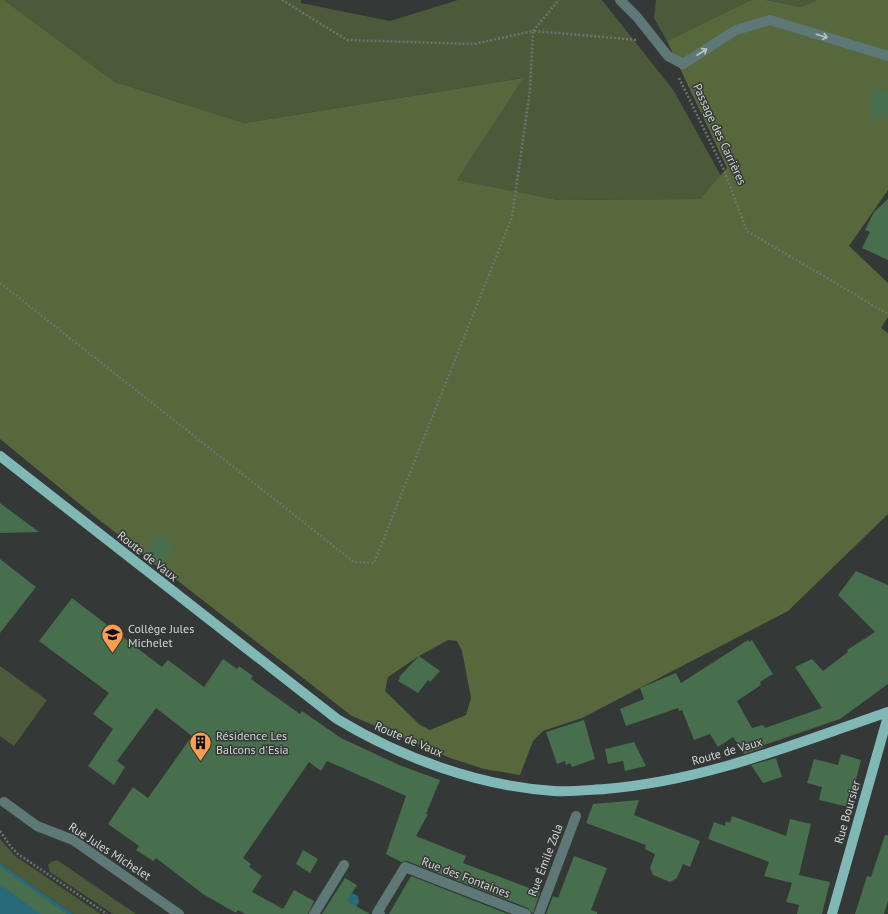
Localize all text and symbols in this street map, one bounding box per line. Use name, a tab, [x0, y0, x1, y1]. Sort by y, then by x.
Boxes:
one-way arrow	[815, 33, 828, 40]
one-way arrow	[696, 47, 708, 55]
street label: Passage des Carrières	[690, 81, 750, 187]
street label: Route de Vaux	[115, 528, 181, 584]
place label: Collège Jules Michelet	[128, 621, 194, 650]
school or university icon: Collège Jules Michelet	[100, 622, 126, 655]
street label: Route de Vaux	[373, 718, 445, 760]
place label: Résidence Les Balcons d'Esia	[216, 728, 289, 757]
building icon: Résidence Les Balcons d'Esia	[188, 729, 214, 762]
street label: Route de Vaux	[690, 734, 764, 768]
street label: Rue Boursier	[831, 779, 863, 845]
street label: Rue Jules Michelet	[66, 819, 154, 883]
street label: Rue Émile Zola	[524, 822, 566, 898]
street label: Rue des Fontaines	[420, 853, 512, 901]

